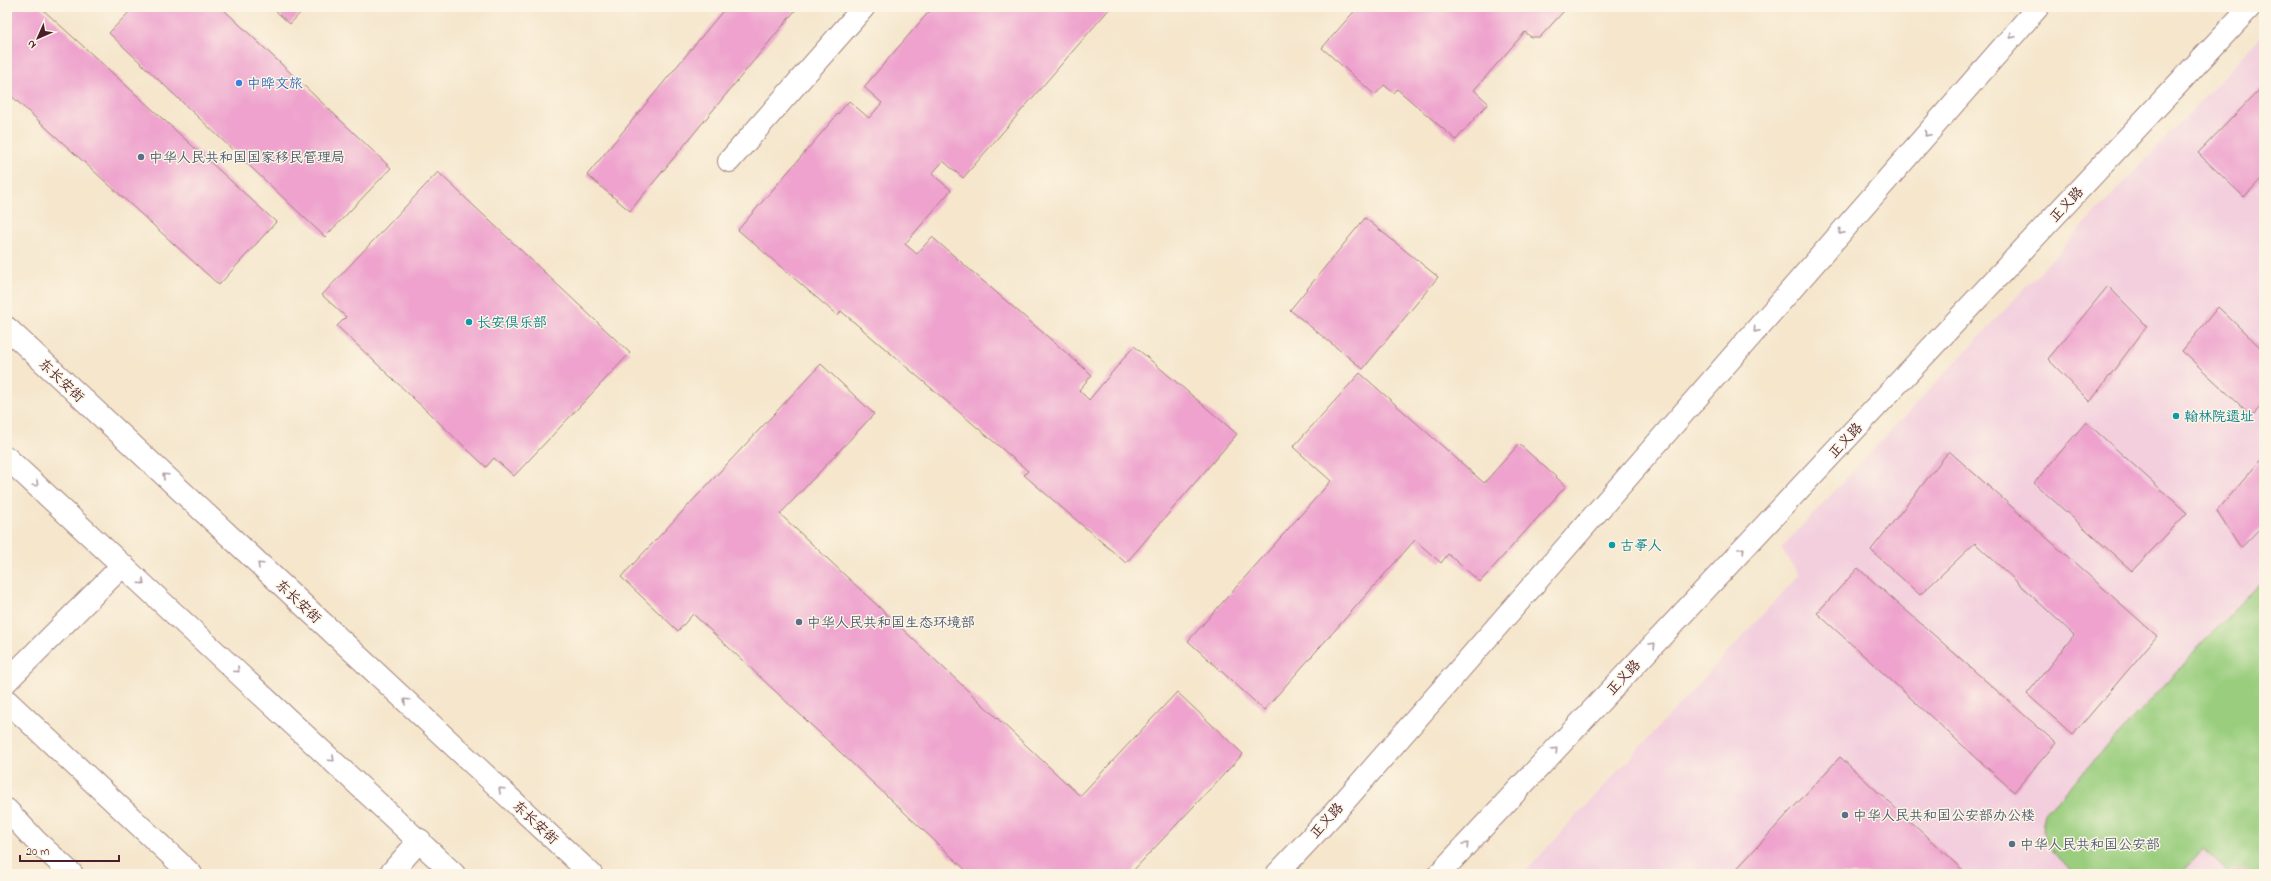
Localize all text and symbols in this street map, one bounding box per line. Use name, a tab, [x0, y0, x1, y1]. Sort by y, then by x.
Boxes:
north arrow	[18, 18, 58, 58]
one-way arrow	[2010, 32, 2017, 39]
text: N	[23, 36, 40, 53]
place label: 中晔文旅	[247, 74, 303, 95]
marker: 中晔文旅	[234, 78, 244, 88]
one-way arrow	[1924, 130, 1931, 137]
place label: 中华人民共和国国家移民管理局	[149, 148, 345, 169]
marker: 中华人民共和国国家移民管理局	[136, 152, 146, 162]
street label: 正义路	[2045, 183, 2089, 228]
one-way arrow	[1839, 227, 1846, 235]
place label: 长安俱乐部	[477, 313, 547, 334]
marker: 长安俱乐部	[464, 317, 474, 327]
one-way arrow	[1753, 325, 1760, 333]
street label: 东长安街	[33, 354, 89, 408]
place label: 翰林院遗址	[2184, 407, 2254, 428]
marker: 翰林院遗址	[2171, 411, 2181, 421]
street label: 正义路	[1824, 419, 1868, 464]
one-way arrow	[162, 473, 170, 481]
one-way arrow	[31, 480, 39, 487]
place label: 古筝人	[1620, 536, 1662, 557]
marker: 古筝人	[1607, 540, 1617, 550]
one-way arrow	[1737, 547, 1745, 555]
one-way arrow	[257, 562, 265, 569]
street label: 东长安街	[270, 575, 326, 629]
one-way arrow	[137, 577, 145, 585]
place label: 中华人民共和国生态环境部	[807, 613, 975, 634]
marker: 中华人民共和国生态环境部	[794, 617, 804, 627]
one-way arrow	[1648, 642, 1656, 650]
street label: 正义路	[1602, 656, 1646, 701]
one-way arrow	[232, 666, 240, 673]
one-way arrow	[403, 698, 411, 706]
one-way arrow	[1550, 747, 1557, 755]
one-way arrow	[327, 754, 335, 762]
one-way arrow	[498, 787, 506, 795]
street label: 东长安街	[507, 796, 563, 850]
street label: 正义路	[1305, 798, 1349, 844]
place label: 中华人民共和国公安部办公楼	[1853, 806, 2035, 827]
marker: 中华人民共和国公安部办公楼	[1840, 810, 1850, 820]
place label: 中华人民共和国公安部	[2020, 835, 2160, 856]
scale bar	[20, 837, 119, 863]
marker: 中华人民共和国公安部	[2007, 839, 2017, 849]
one-way arrow	[1461, 842, 1468, 850]
text: 20 m	[26, 843, 49, 861]

